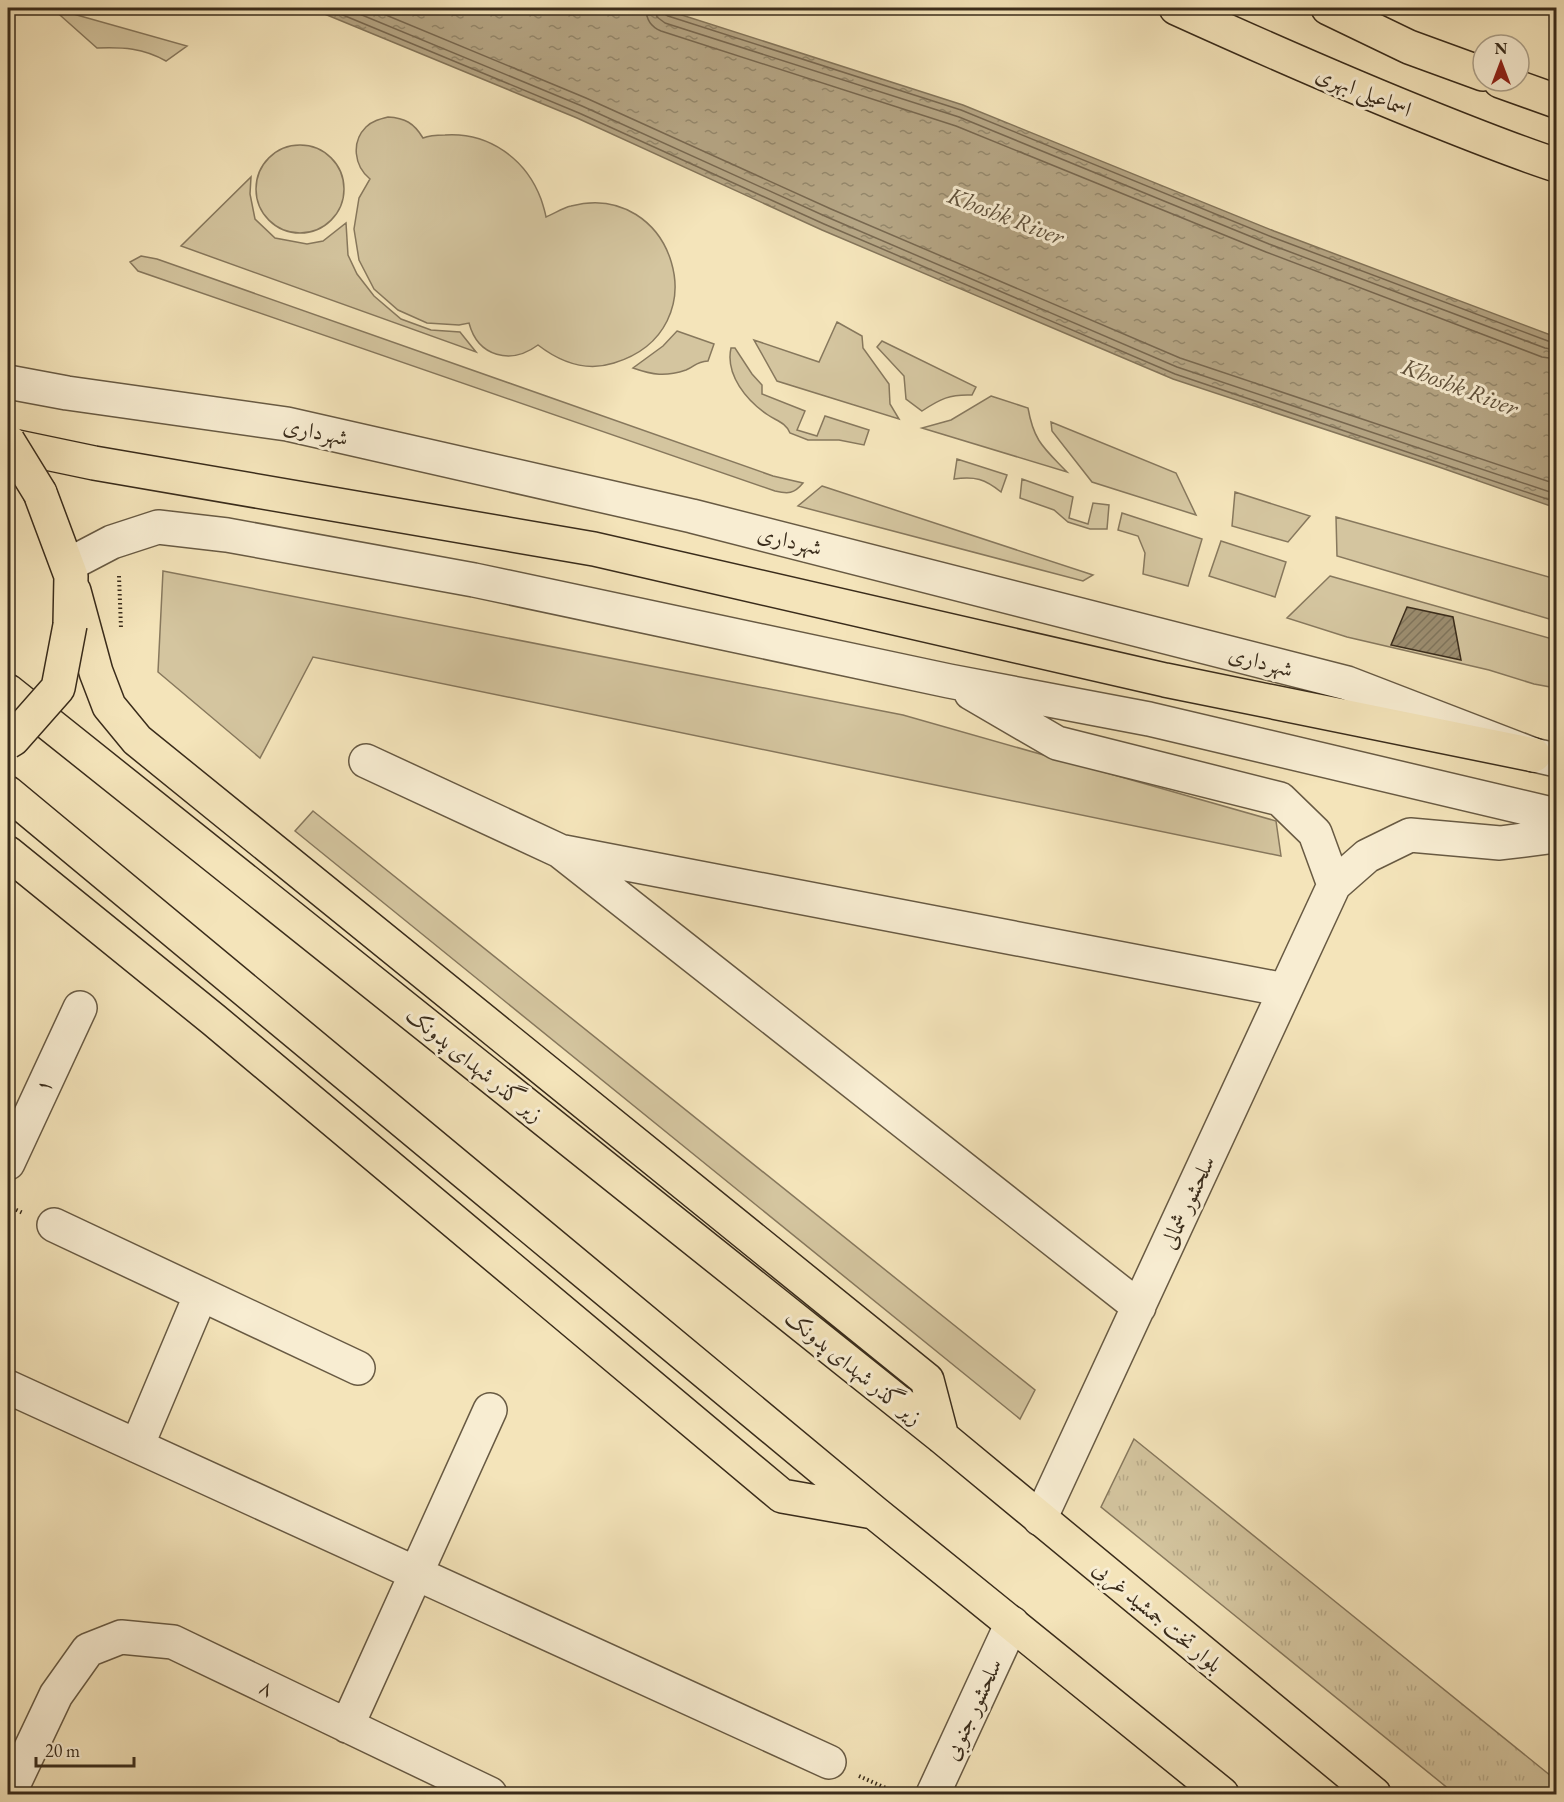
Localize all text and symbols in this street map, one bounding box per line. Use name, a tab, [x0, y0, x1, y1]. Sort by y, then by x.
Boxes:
north arrow	[1471, 33, 1531, 93]
text: N	[1495, 38, 1508, 59]
street label: اسماعیلی ابهری	[1311, 59, 1416, 126]
water label: Khoshk River	[943, 179, 1070, 252]
water label: Khoshk River	[1397, 350, 1524, 423]
street label: شهرداری	[281, 410, 351, 452]
street label: شهرداری	[755, 518, 825, 562]
street label: شهرداری	[1225, 639, 1296, 684]
street label: زیر گذر شهدای پدونک	[399, 999, 550, 1129]
street label: ۱	[28, 1073, 59, 1097]
street label: سلحشور شمالی	[1153, 1151, 1222, 1254]
street label: زیر گذر شهدای پدونک	[778, 1302, 929, 1432]
street label: بلوار تخت جمشید غربی	[1086, 1554, 1228, 1681]
street label: سلحشور جنوبی	[936, 1654, 1010, 1766]
street label: ۸	[255, 1672, 279, 1703]
scale bar	[36, 1730, 134, 1768]
text: 20 m	[45, 1739, 80, 1762]

